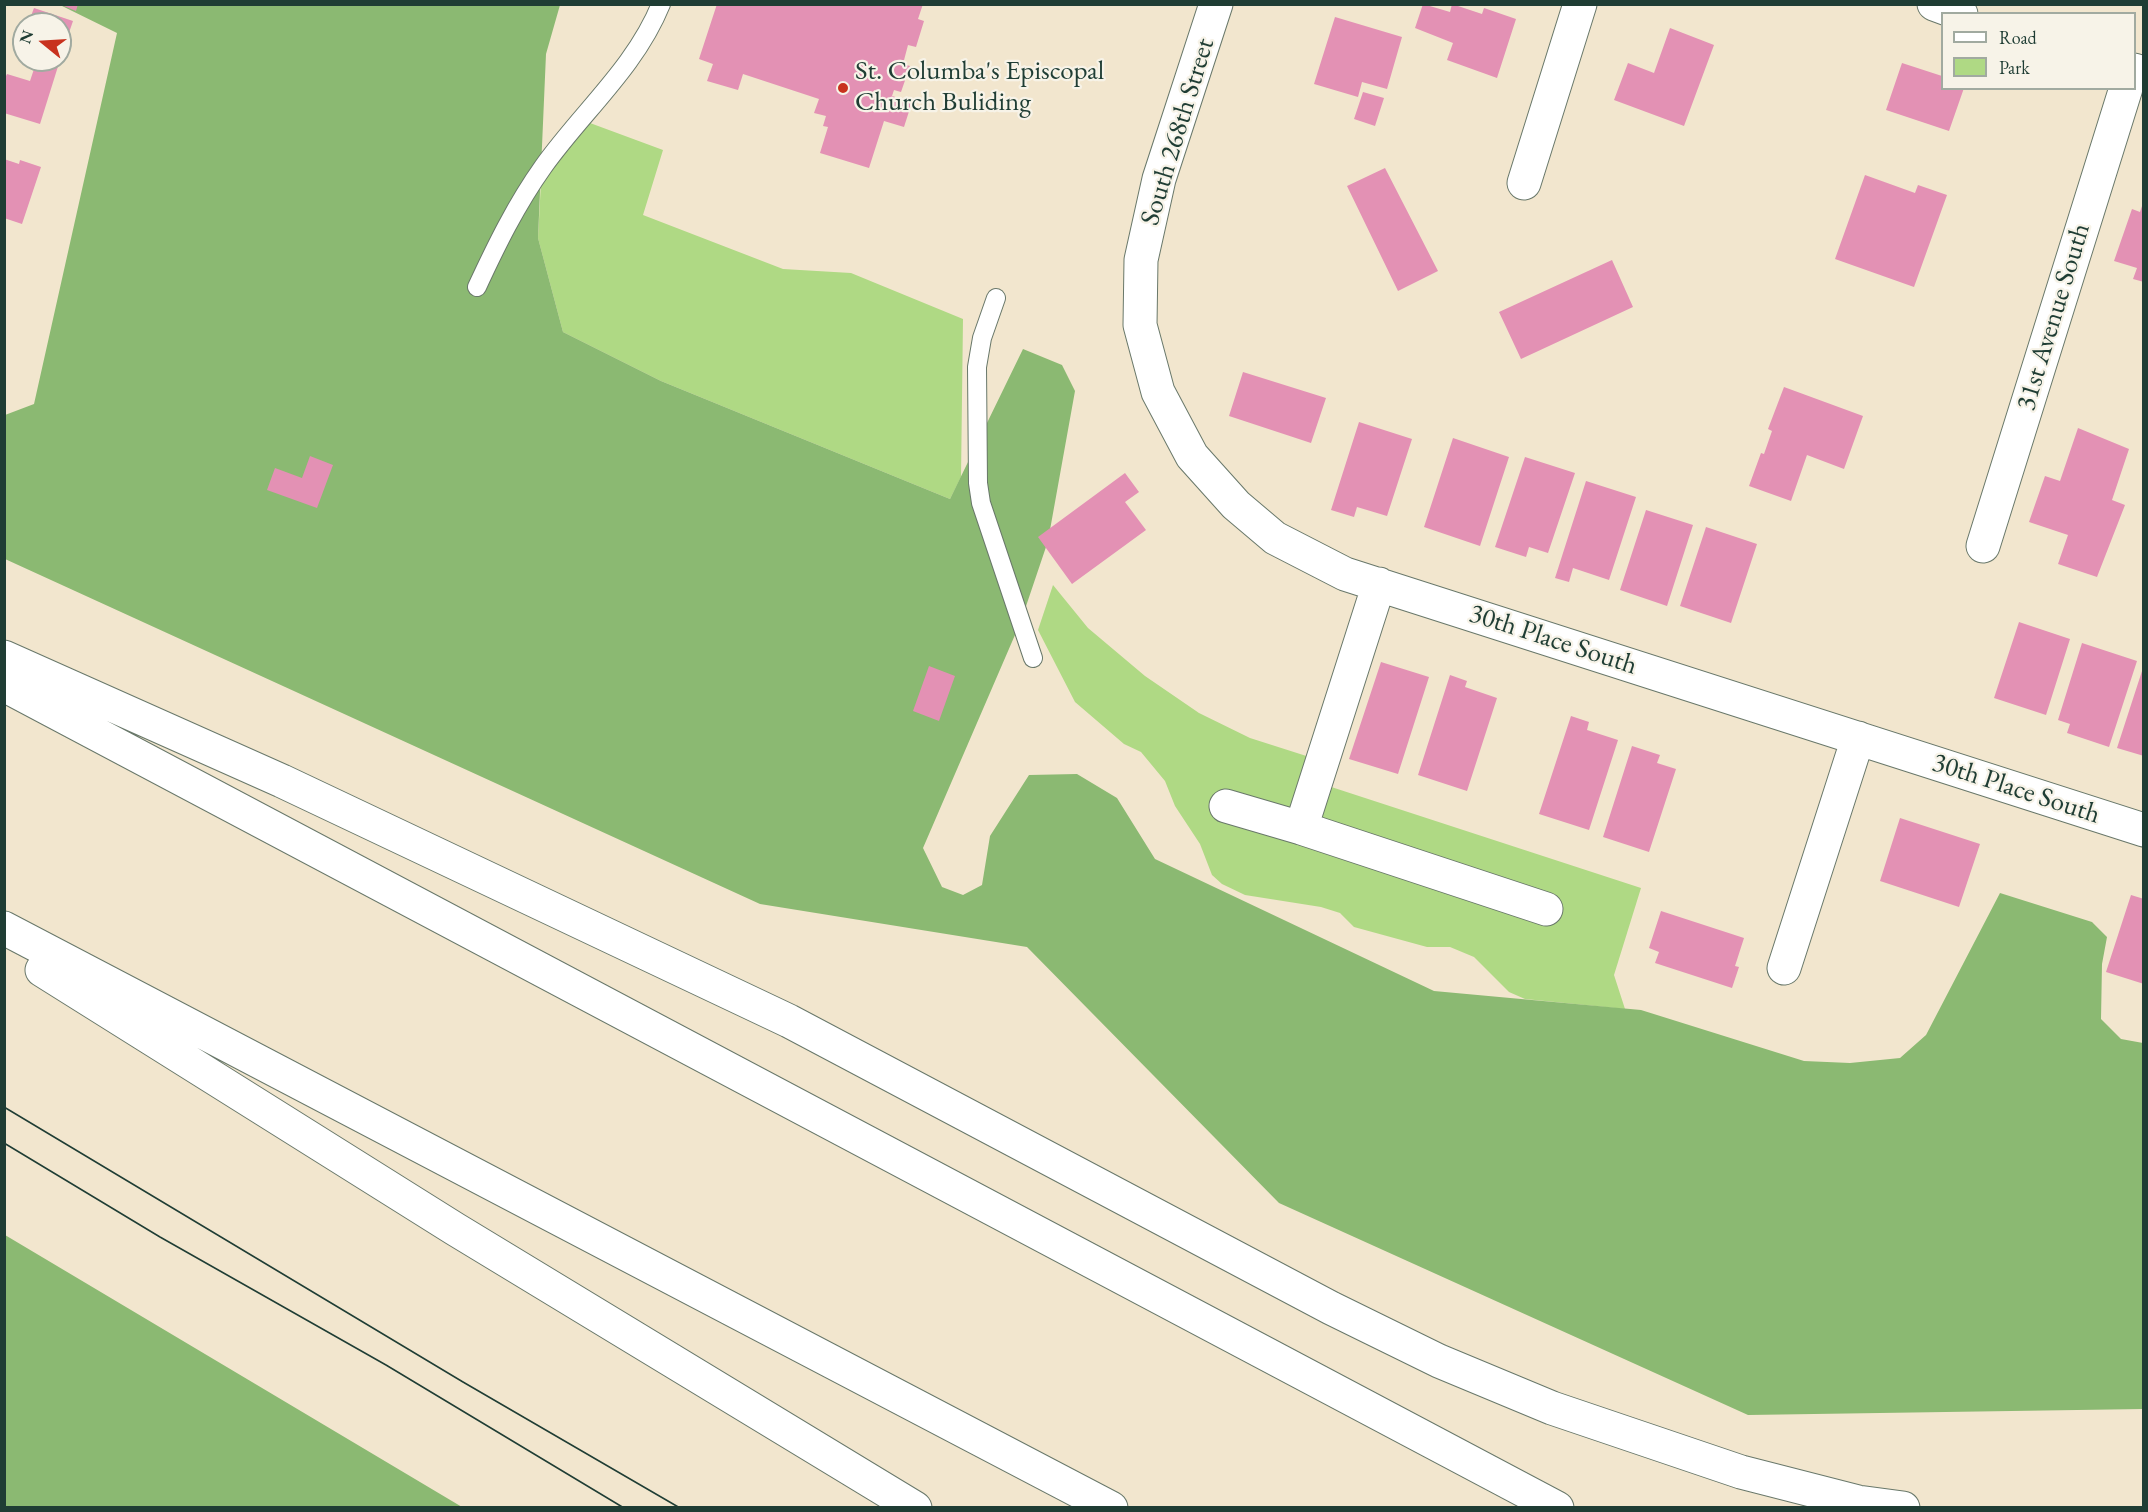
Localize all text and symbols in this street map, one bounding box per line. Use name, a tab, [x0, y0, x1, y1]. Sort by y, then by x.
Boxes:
north arrow	[12, 12, 72, 72]
legend	[1941, 12, 2136, 90]
text: Road	[1999, 26, 2037, 49]
text: N	[14, 28, 38, 46]
street label: South 268th Street	[1134, 35, 1222, 229]
place label: St. Columba's Episcopal Church Buliding	[855, 56, 1104, 119]
text: Park	[1999, 56, 2030, 79]
marker: St. Columba's Episcopal Church Buliding	[836, 81, 850, 95]
street label: 31st Avenue South	[2010, 220, 2098, 414]
street label: 30th Place South	[1465, 598, 1641, 682]
street label: 30th Place South	[1928, 747, 2104, 831]

